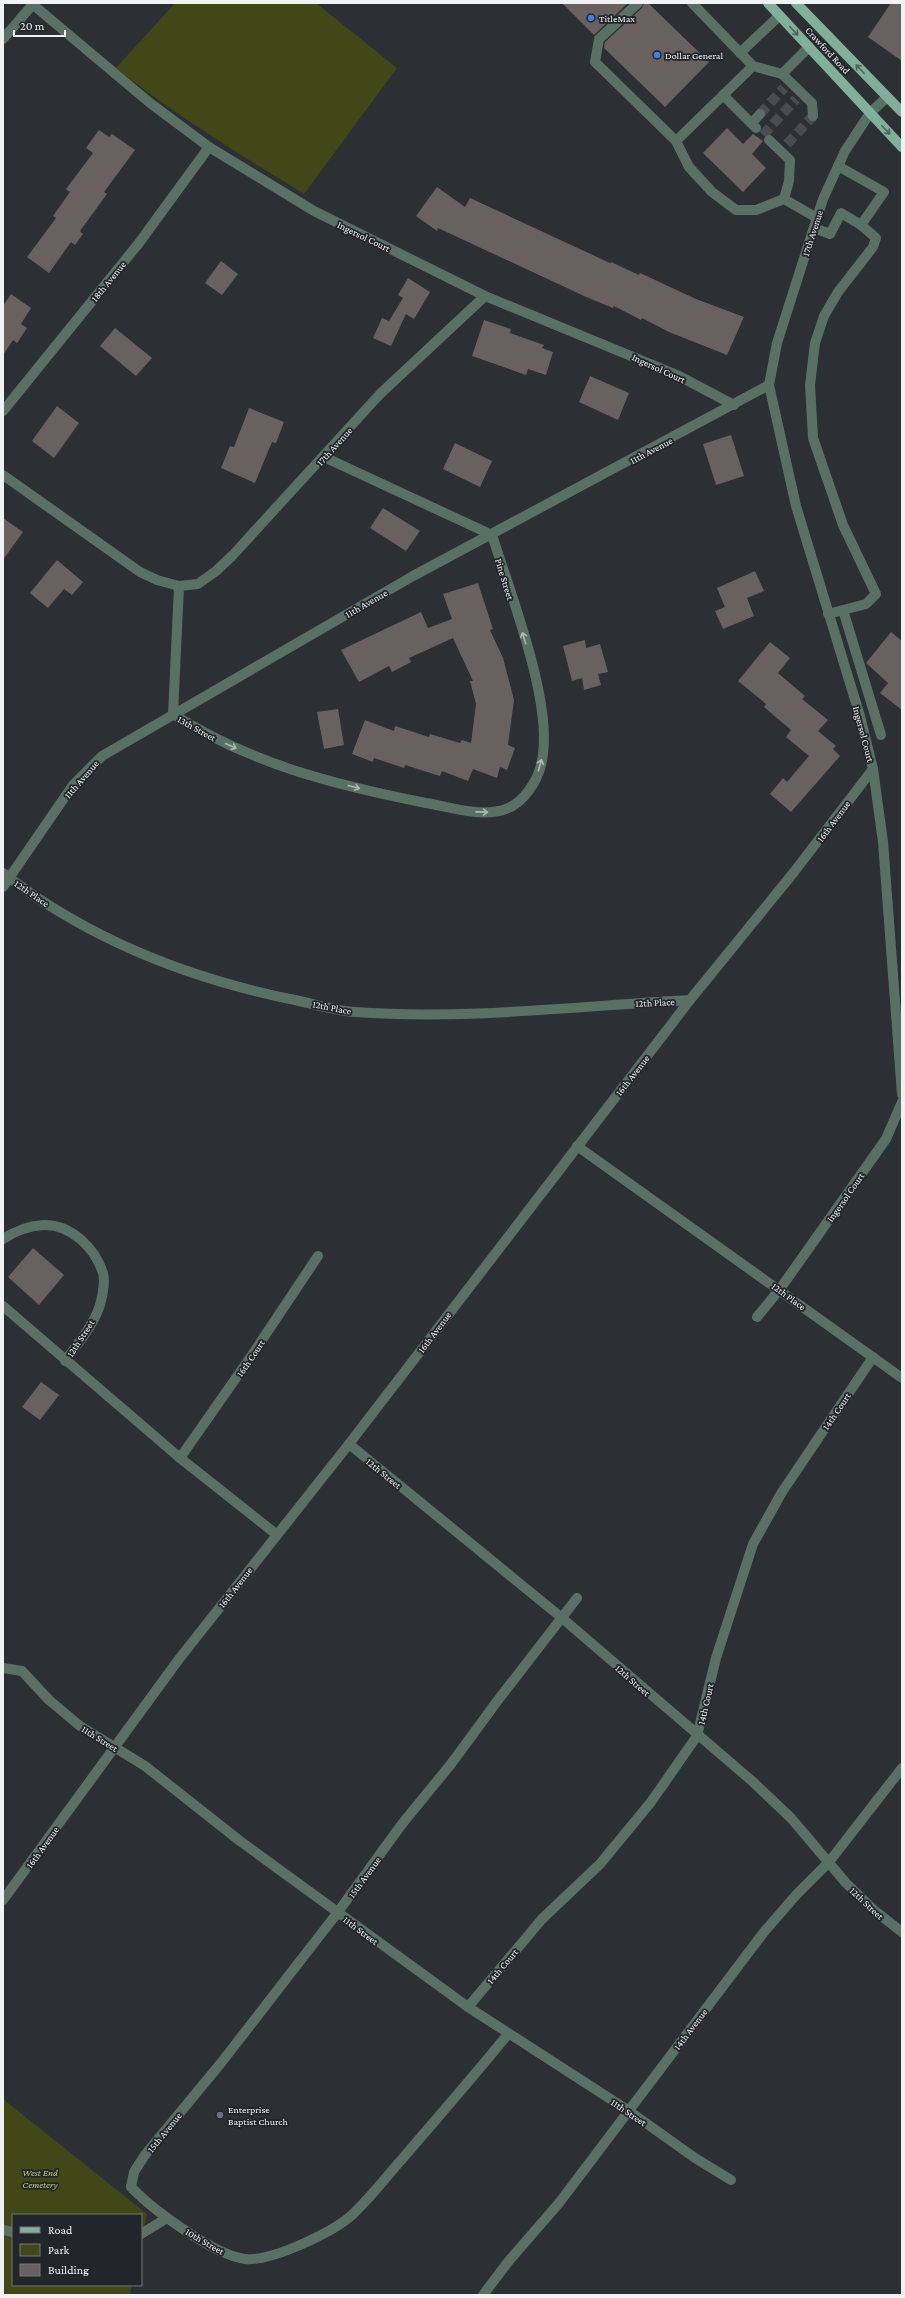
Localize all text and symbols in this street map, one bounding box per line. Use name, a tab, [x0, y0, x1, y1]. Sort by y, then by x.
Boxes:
scale bar	[14, 12, 65, 38]
marker: TitleMax	[586, 13, 596, 23]
place label: TitleMax	[599, 13, 635, 24]
text: 20 m	[20, 19, 45, 33]
street label: Crawford Road	[803, 25, 853, 77]
one-way arrow	[790, 26, 799, 36]
marker: Dollar General	[652, 50, 662, 60]
place label: Dollar General	[665, 50, 723, 61]
one-way arrow	[855, 64, 865, 74]
one-way arrow	[881, 125, 891, 135]
street label: 17th Avenue	[800, 208, 825, 258]
street label: Ingersol Court	[336, 219, 393, 254]
street label: 18th Avenue	[89, 258, 128, 304]
street label: Ingersol Court	[630, 351, 688, 386]
street label: 17th Avenue	[314, 424, 355, 468]
street label: 11th Avenue	[628, 434, 675, 466]
street label: Pine Street	[493, 557, 516, 602]
street label: 11th Avenue	[343, 587, 390, 620]
one-way arrow	[520, 631, 527, 644]
street label: Ingersol Court	[851, 705, 876, 764]
street label: 13th Street	[176, 713, 218, 744]
one-way arrow	[225, 743, 237, 750]
street label: 11th Avenue	[62, 758, 101, 801]
one-way arrow	[537, 758, 545, 771]
one-way arrow	[348, 784, 361, 791]
street label: 16th Avenue	[814, 798, 853, 844]
one-way arrow	[475, 808, 488, 815]
street label: 12th Place	[12, 878, 52, 909]
street label: 12th Place	[635, 996, 676, 1009]
street label: 12th Place	[312, 998, 353, 1017]
street label: 16th Avenue	[613, 1052, 652, 1098]
street label: Ingersol Court	[824, 1170, 867, 1224]
street label: 12th Place	[770, 1280, 808, 1313]
street label: 16th Avenue	[415, 1309, 454, 1355]
street label: 12th Street	[64, 1317, 97, 1359]
street label: 16th Court	[234, 1337, 267, 1379]
street label: 14th Court	[820, 1390, 853, 1432]
street label: 12th Street	[364, 1456, 404, 1491]
street label: 16th Avenue	[216, 1564, 255, 1610]
street label: 12th Street	[613, 1662, 653, 1699]
street label: 14th Court	[695, 1682, 716, 1726]
street label: 11th Street	[80, 1723, 120, 1754]
street label: 16th Avenue	[24, 1824, 61, 1870]
street label: 15th Avenue	[346, 1854, 383, 1900]
street label: 12th Street	[848, 1885, 886, 1922]
street label: 11th Street	[341, 1914, 381, 1947]
street label: 14th Court	[485, 1946, 521, 1986]
street label: 14th Avenue	[671, 2006, 710, 2052]
street label: 11th Street	[609, 2096, 649, 2129]
place label: Enterprise Baptist Church	[228, 2104, 288, 2127]
street label: 15th Avenue	[145, 2110, 184, 2154]
marker: Enterprise Baptist Church	[215, 2110, 225, 2120]
park label: West End Cemetery	[22, 2167, 58, 2190]
legend	[12, 2214, 142, 2286]
text: Road	[48, 2223, 73, 2237]
street label: 10th Street	[183, 2226, 227, 2257]
text: Park	[48, 2243, 70, 2257]
text: Building	[48, 2263, 89, 2277]

